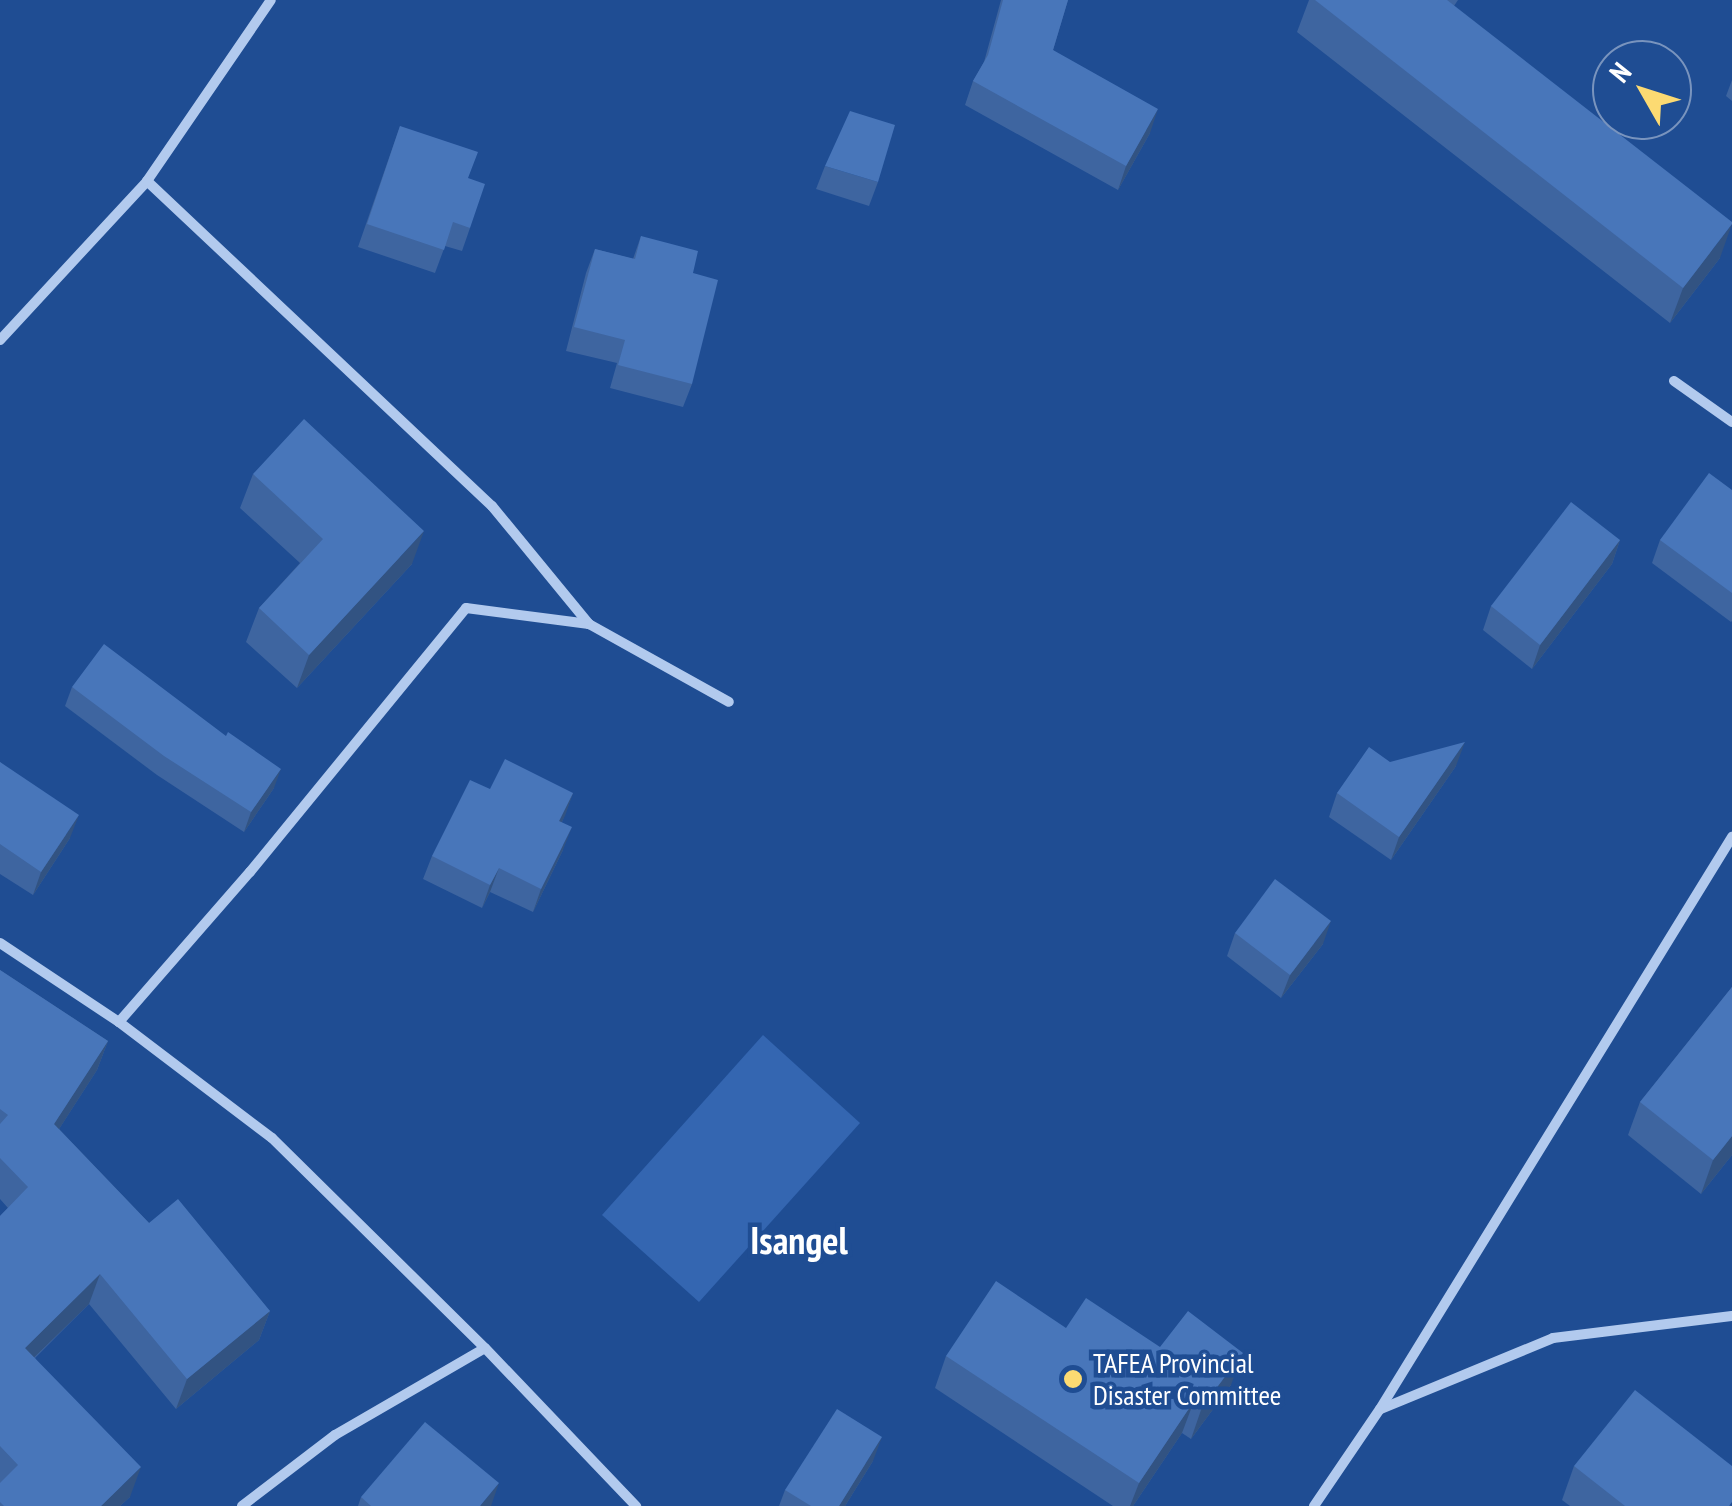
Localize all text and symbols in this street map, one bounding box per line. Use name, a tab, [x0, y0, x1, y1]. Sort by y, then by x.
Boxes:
north arrow	[1592, 40, 1692, 140]
text: N	[1601, 55, 1639, 90]
district label: Isangel	[750, 1217, 848, 1263]
place label: TAFEA Provincial Disaster Committee	[1093, 1346, 1281, 1412]
marker: TAFEA Provincial Disaster Committee	[1062, 1368, 1084, 1390]

